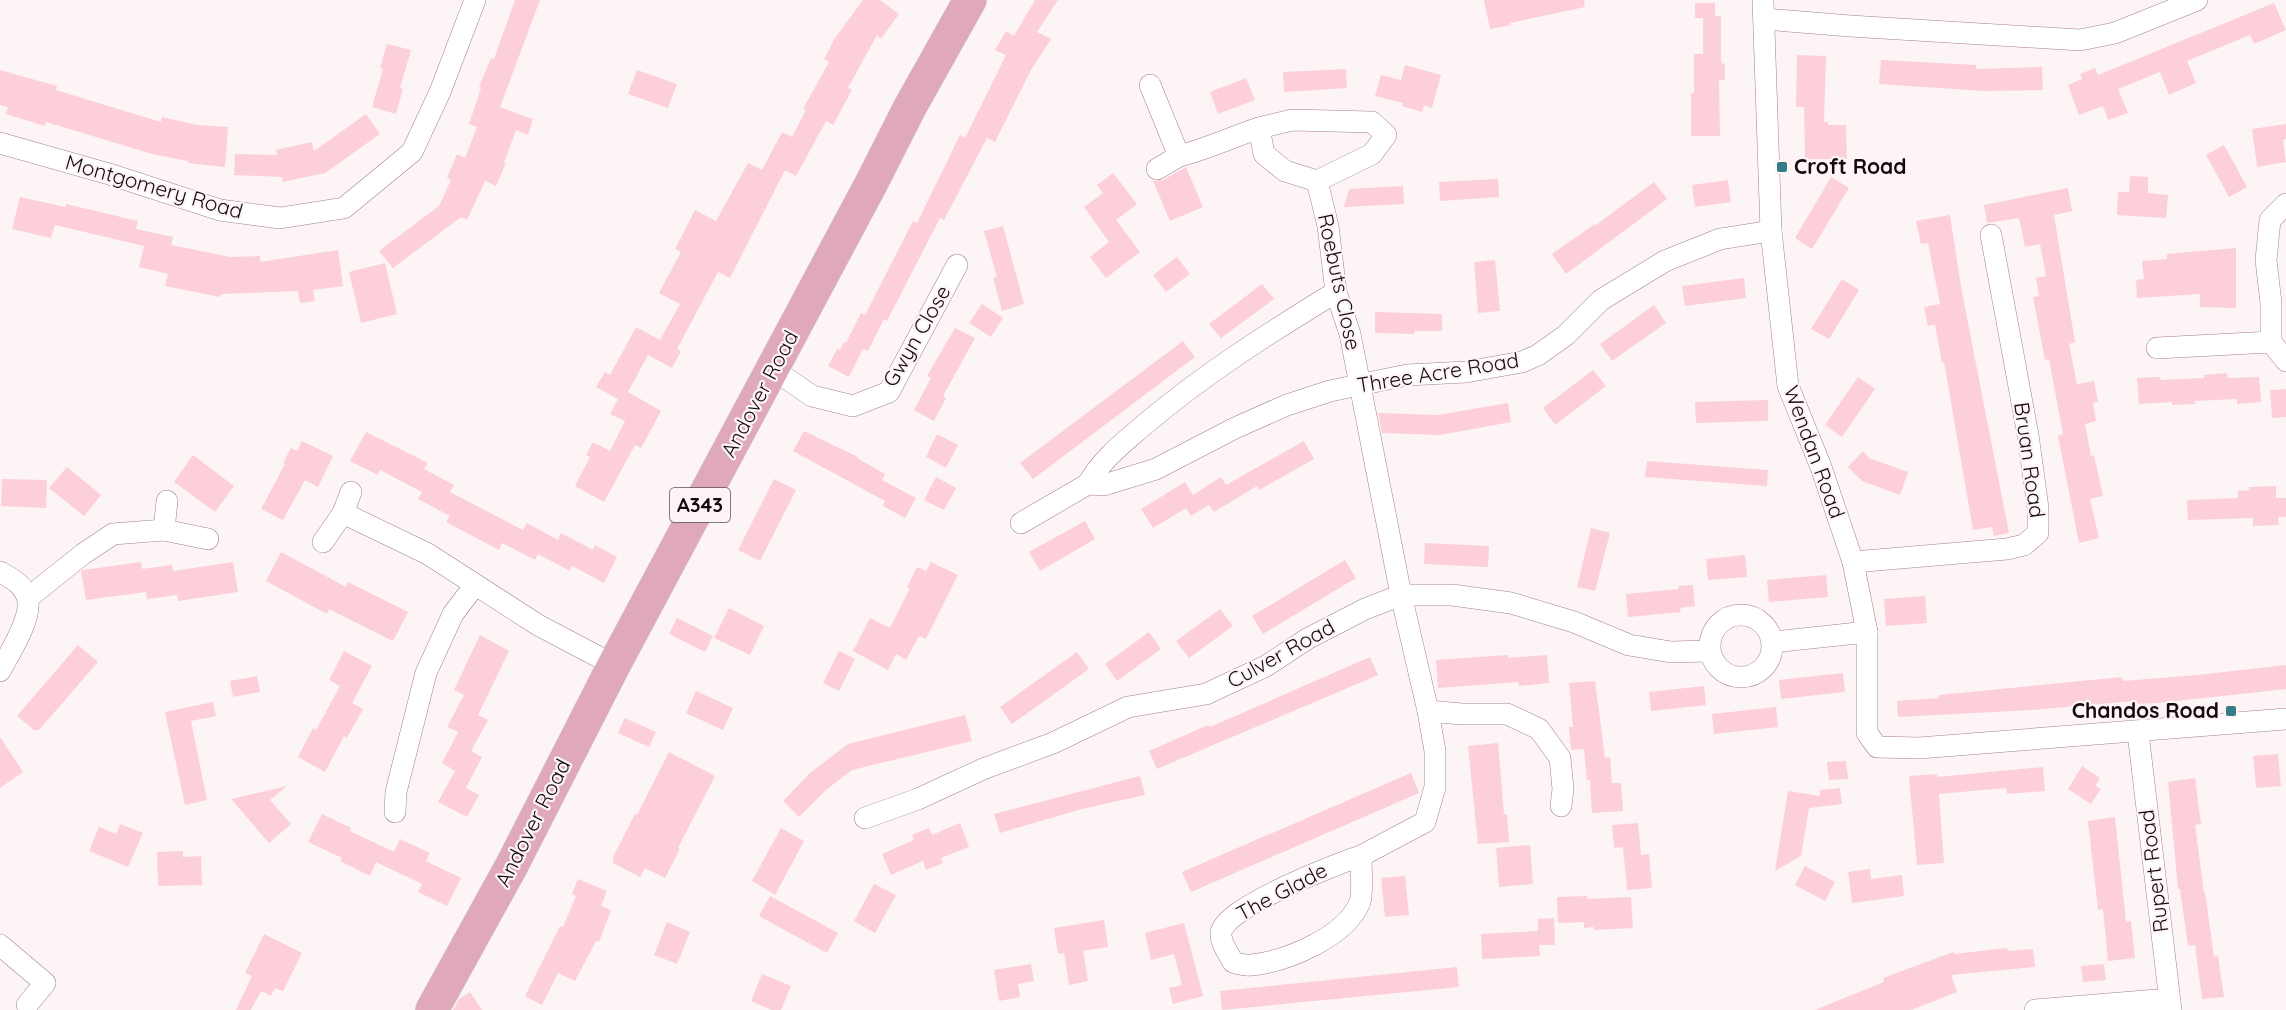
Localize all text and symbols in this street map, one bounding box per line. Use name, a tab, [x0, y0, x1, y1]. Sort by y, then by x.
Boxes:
street label: Montgomery Road	[63, 148, 246, 224]
place label: Croft Road	[1794, 153, 1906, 179]
marker: Croft Road	[1775, 160, 1789, 174]
street label: Roebuts Close	[1313, 211, 1367, 352]
street label: Gwyn Close	[877, 280, 956, 391]
street label: Andover Road	[715, 326, 803, 461]
street label: Three Acre Road	[1355, 346, 1521, 398]
street label: Wendan Road	[1779, 382, 1851, 522]
street label: Bruan Road	[2009, 400, 2051, 519]
road number: A343	[670, 488, 730, 522]
street label: Culver Road	[1222, 613, 1339, 693]
place label: Chandos Road	[2072, 697, 2219, 723]
marker: Chandos Road	[2224, 704, 2238, 718]
street label: Andover Road	[489, 754, 575, 891]
street label: Rupert Road	[2133, 808, 2173, 934]
street label: The Glade	[1232, 856, 1331, 926]

